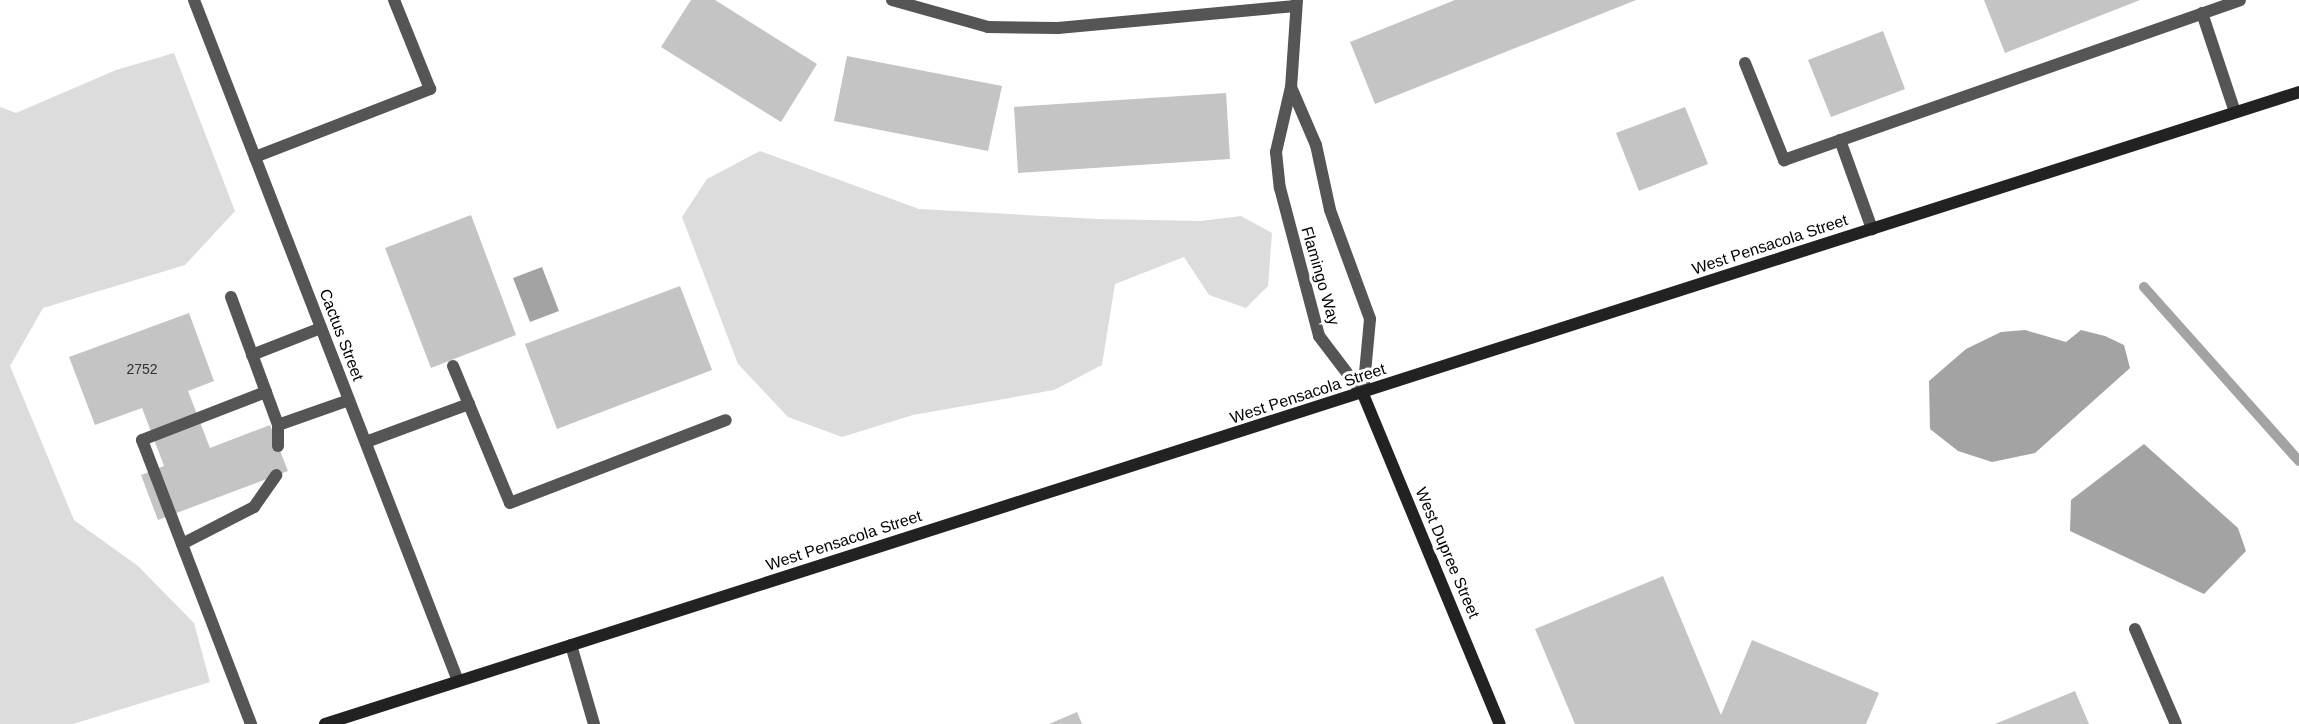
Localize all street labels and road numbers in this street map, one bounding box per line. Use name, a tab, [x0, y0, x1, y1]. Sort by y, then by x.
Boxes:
street label: West Pensacola Street	[1690, 211, 1850, 279]
street label: Flamingo Way	[1297, 224, 1343, 328]
street label: Cactus Street	[315, 286, 367, 384]
street label: West Pensacola Street	[1228, 360, 1388, 428]
street label: West Dupree Street	[1411, 485, 1483, 621]
street label: West Pensacola Street	[764, 507, 924, 575]

